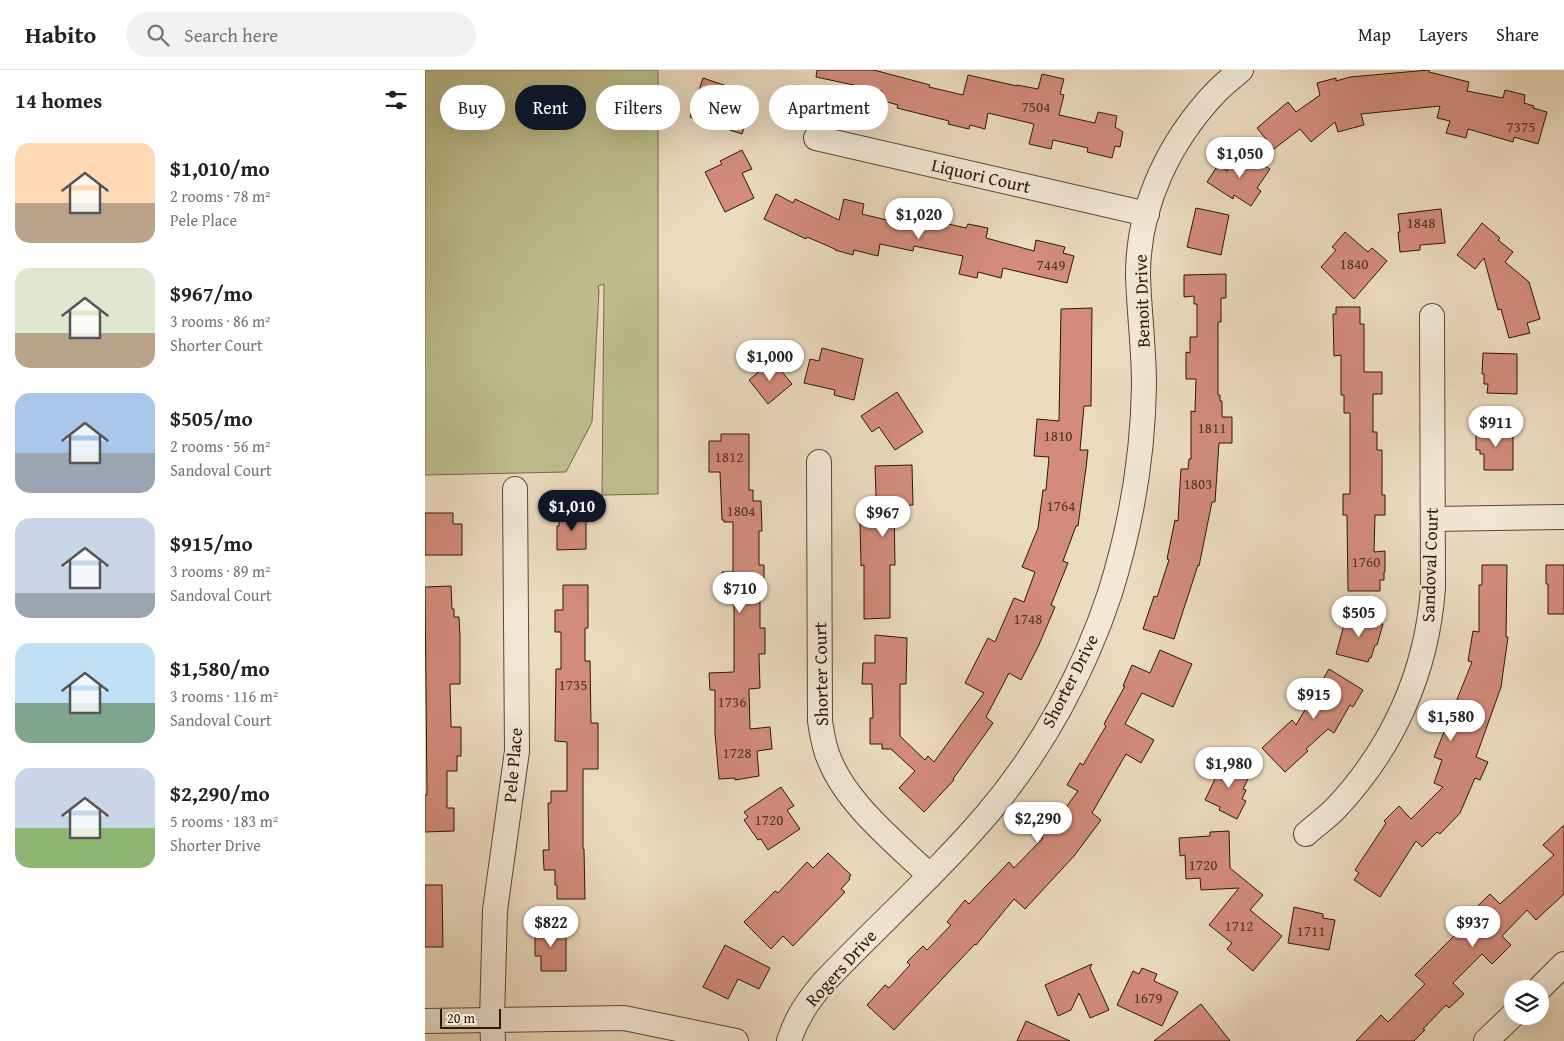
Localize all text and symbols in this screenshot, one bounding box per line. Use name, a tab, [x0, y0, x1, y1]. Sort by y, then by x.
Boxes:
search box	[126, 12, 476, 57]
text: Habito	[25, 17, 96, 52]
icon: search	[144, 21, 172, 49]
text: Search here	[184, 21, 278, 49]
text: Map	[1358, 21, 1391, 48]
text: Layers	[1419, 21, 1468, 48]
text: Share	[1496, 21, 1539, 48]
text: 14 homes	[15, 85, 102, 116]
chip: Buy	[440, 85, 505, 130]
chip: Rent	[515, 85, 586, 130]
chip: Filters	[596, 85, 680, 130]
chip: New	[690, 85, 759, 130]
chip: Apartment	[769, 85, 888, 130]
icon: filters	[382, 86, 410, 114]
house number: 7504	[1022, 96, 1050, 117]
house number: 7375	[1507, 116, 1535, 137]
pin: $1,050	[1199, 136, 1281, 179]
text: $1,050	[1217, 141, 1263, 165]
street label: Liquori Court	[929, 151, 1034, 200]
text: $1,010/mo	[170, 153, 270, 184]
icon: home	[55, 163, 115, 223]
text: 2 rooms · 78 m²	[170, 184, 270, 208]
pin: $1,020	[878, 198, 960, 240]
text: $1,020	[896, 202, 942, 226]
text: Pele Place	[170, 208, 237, 232]
house number: 1848	[1407, 212, 1435, 233]
house number: 1840	[1340, 253, 1368, 274]
house number: 7449	[1037, 254, 1065, 275]
street label: Benoit Drive	[1126, 254, 1157, 348]
text: $967/mo	[170, 278, 253, 309]
icon: home	[55, 288, 115, 348]
text: 3 rooms · 86 m²	[170, 309, 270, 333]
text: Shorter Court	[170, 333, 263, 357]
pin: $1,000	[729, 340, 811, 382]
text: $1,000	[747, 344, 793, 368]
text: $505/mo	[170, 403, 253, 434]
pin: $911	[1466, 406, 1526, 448]
text: $911	[1479, 410, 1513, 434]
icon: home	[55, 413, 115, 473]
house number: 1811	[1198, 417, 1226, 438]
house number: 1810	[1044, 425, 1072, 446]
text: 2 rooms · 56 m²	[170, 434, 270, 458]
house number: 1812	[715, 446, 743, 467]
text: Sandoval Court	[170, 458, 272, 482]
house number: 1803	[1184, 473, 1212, 494]
pin: $1,010	[531, 490, 613, 532]
text: $1,010	[549, 494, 595, 518]
house number: 1764	[1047, 495, 1075, 516]
pin: $967	[853, 496, 913, 538]
house number: 1804	[727, 500, 755, 521]
text: $967	[866, 500, 900, 524]
street label: Sandoval Court	[1414, 507, 1445, 623]
text: $915/mo	[170, 528, 253, 559]
icon: home	[55, 538, 115, 598]
house number: 1760	[1352, 551, 1380, 572]
text: 3 rooms · 89 m²	[170, 559, 270, 583]
pin: $710	[710, 572, 770, 614]
text: $710	[723, 576, 757, 600]
text: Sandoval Court	[170, 583, 272, 607]
pin: $505	[1329, 596, 1389, 638]
text: $505	[1342, 600, 1376, 624]
house number: 1748	[1014, 608, 1042, 629]
street label: Shorter Court	[806, 621, 835, 726]
street label: Shorter Drive	[1034, 629, 1105, 732]
text: $1,580/mo	[170, 653, 270, 684]
icon: home	[55, 663, 115, 723]
house number: 1735	[559, 674, 587, 695]
pin: $915	[1284, 678, 1344, 720]
text: $915	[1297, 682, 1331, 706]
text: 3 rooms · 116 m²	[170, 684, 278, 708]
house number: 1736	[718, 691, 746, 712]
pin: $1,580	[1410, 700, 1492, 742]
text: $1,580	[1428, 704, 1474, 728]
text: Sandoval Court	[170, 708, 272, 732]
street label: Pele Place	[496, 726, 529, 804]
house number: 1728	[723, 742, 751, 763]
pin: $1,980	[1188, 746, 1270, 789]
text: $1,980	[1206, 751, 1252, 775]
text: $2,290/mo	[170, 778, 270, 809]
icon: home	[55, 788, 115, 848]
pin: $2,290	[997, 802, 1079, 844]
text: $2,290	[1015, 806, 1061, 830]
text: 5 rooms · 183 m²	[170, 809, 278, 833]
house number: 1720	[755, 809, 783, 830]
text: Shorter Drive	[170, 833, 261, 857]
house number: 1720	[1189, 854, 1217, 875]
pin: $822	[521, 906, 581, 948]
pin: $937	[1443, 906, 1503, 948]
text: $822	[534, 910, 568, 934]
text: $937	[1456, 910, 1490, 934]
house number: 1712	[1225, 915, 1253, 936]
house number: 1711	[1297, 920, 1325, 941]
street label: Rogers Drive	[799, 923, 883, 1012]
map controls	[1504, 980, 1549, 1025]
button: layers	[1504, 980, 1549, 1025]
house number: 1679	[1134, 987, 1162, 1008]
scale bar	[440, 1006, 501, 1029]
text: 20 m	[447, 1008, 475, 1028]

